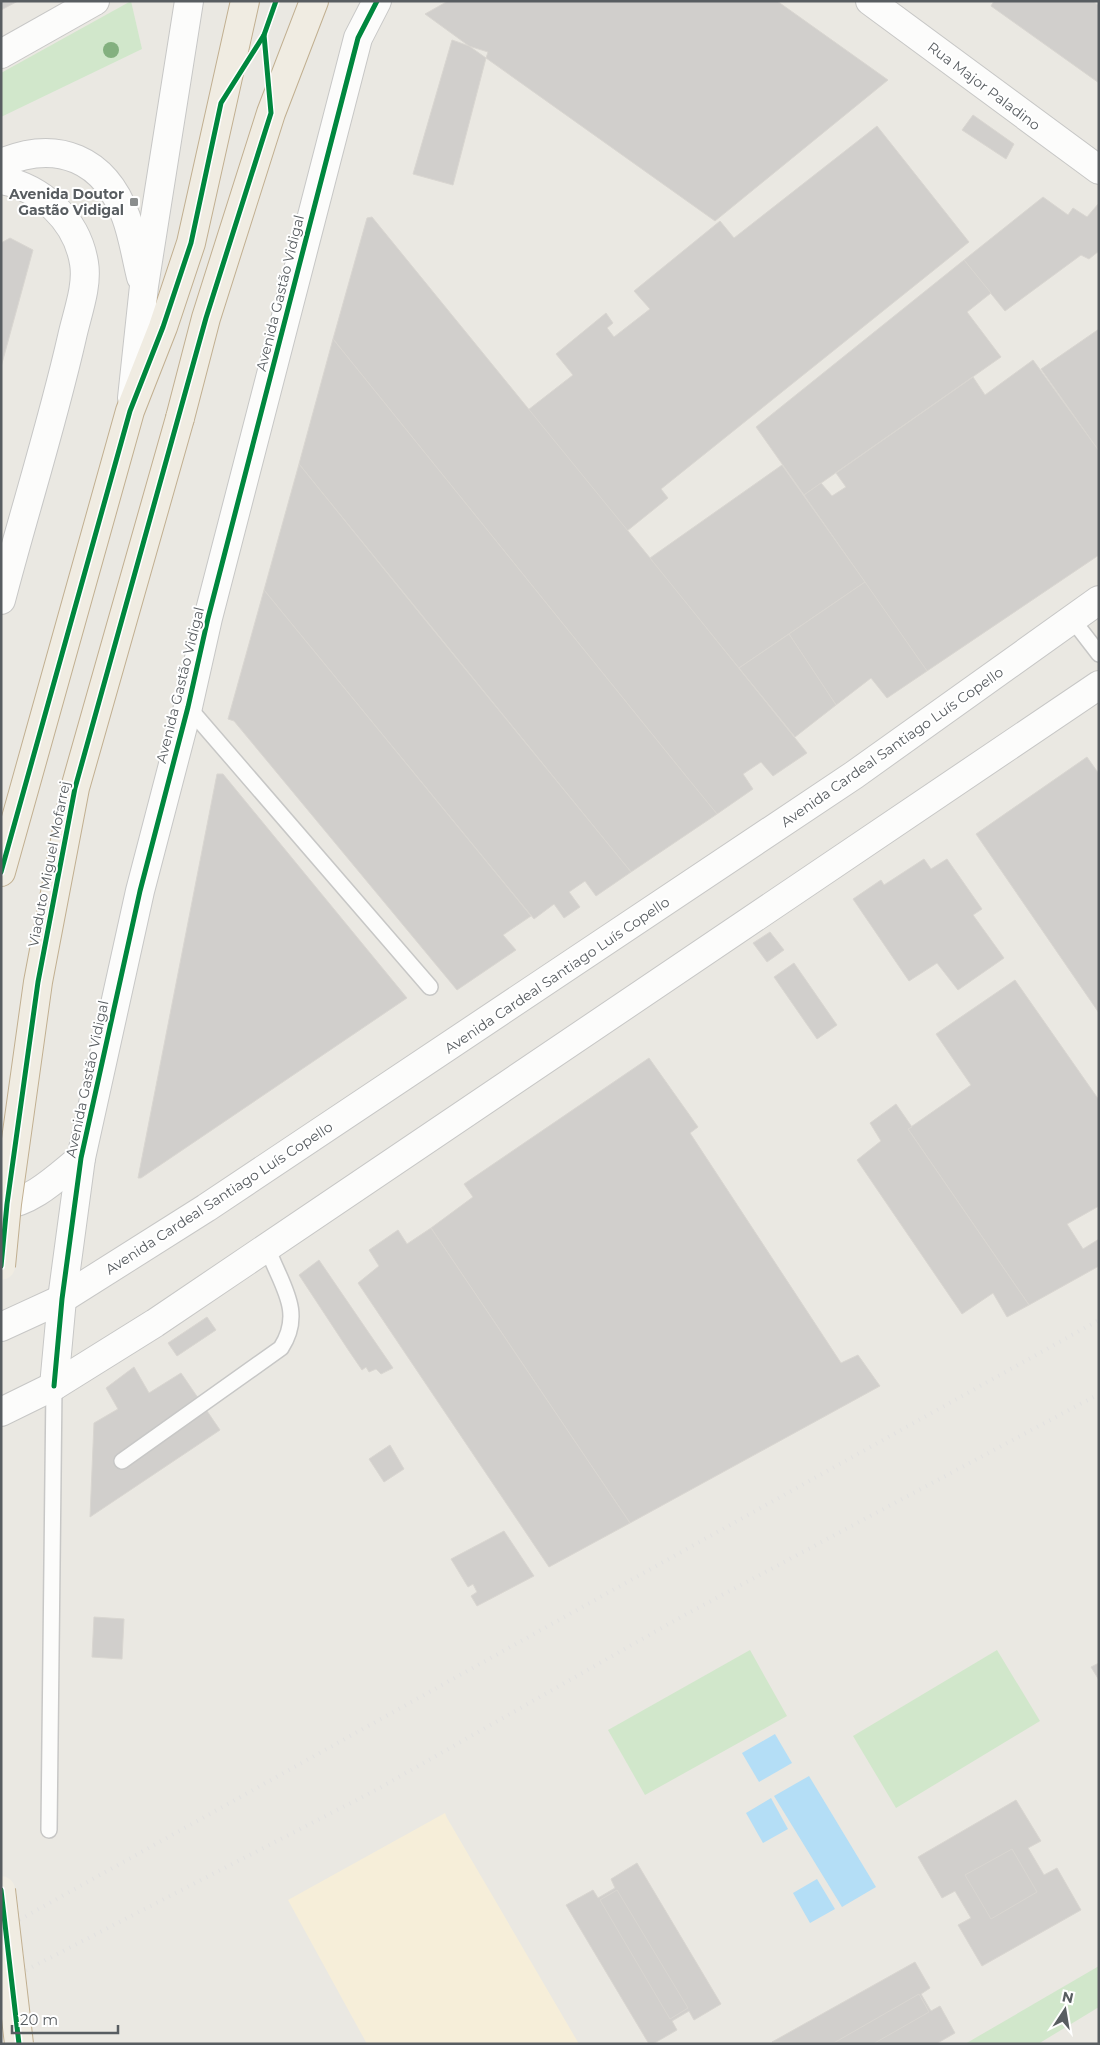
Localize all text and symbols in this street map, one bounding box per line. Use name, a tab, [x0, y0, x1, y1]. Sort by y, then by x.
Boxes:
street label: Rua Major Paladino	[924, 38, 1044, 134]
place label: Avenida Doutor Gastão Vidigal	[8, 185, 124, 219]
marker: Avenida Doutor Gastão Vidigal	[128, 196, 140, 208]
street label: Avenida Gastão Vidigal	[252, 213, 308, 373]
street label: Avenida Gastão Vidigal	[152, 605, 208, 765]
street label: Avenida Cardeal Santiago Luís Copello	[777, 663, 1007, 831]
street label: Viaduto Miguel Mofarrej	[24, 780, 74, 948]
street label: Avenida Cardeal Santiago Luís Copello	[441, 893, 673, 1057]
street label: Avenida Gastão Vidigal	[62, 999, 112, 1159]
street label: Avenida Cardeal Santiago Luís Copello	[102, 1117, 336, 1278]
north arrow	[1040, 1985, 1090, 2035]
text: N	[1060, 1987, 1075, 2007]
scale bar	[12, 2002, 119, 2034]
text: 20 m	[20, 2010, 58, 2029]

